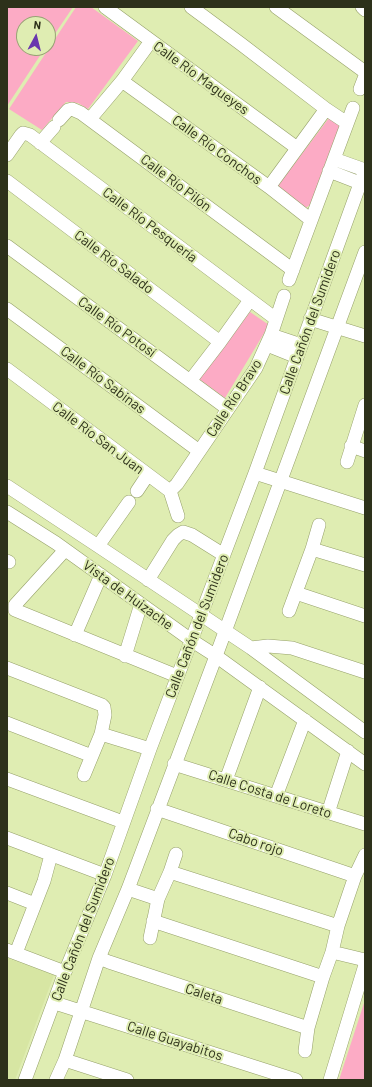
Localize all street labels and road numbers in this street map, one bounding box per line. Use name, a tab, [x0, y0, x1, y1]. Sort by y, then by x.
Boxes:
street label: Calle Río Magueyes	[150, 38, 252, 118]
street label: Calle Río Conchos	[169, 112, 265, 188]
street label: Calle Río Pilón	[137, 151, 215, 215]
street label: Calle Río Pesquería	[99, 184, 201, 266]
street label: Calle Río Salado	[71, 227, 157, 297]
street label: Calle Cañón del Sumidero	[276, 247, 344, 397]
street label: Calle Río Potosí	[75, 293, 159, 361]
street label: Calle Río Sabinas	[57, 343, 149, 417]
street label: Calle Río Bravo	[203, 356, 265, 440]
street label: Calle Río San Juan	[49, 398, 147, 478]
street label: Calle Cañón del Sumidero	[162, 552, 232, 700]
street label: Vista de Huizache	[80, 557, 176, 633]
street label: Calle Costa de Loreto	[206, 766, 334, 822]
street label: Cabo rojo	[226, 825, 286, 859]
street label: Calle Cañón del Sumidero	[48, 855, 118, 1003]
street label: Caleta	[183, 980, 225, 1008]
street label: Calle Guayabitos	[125, 1018, 225, 1064]

